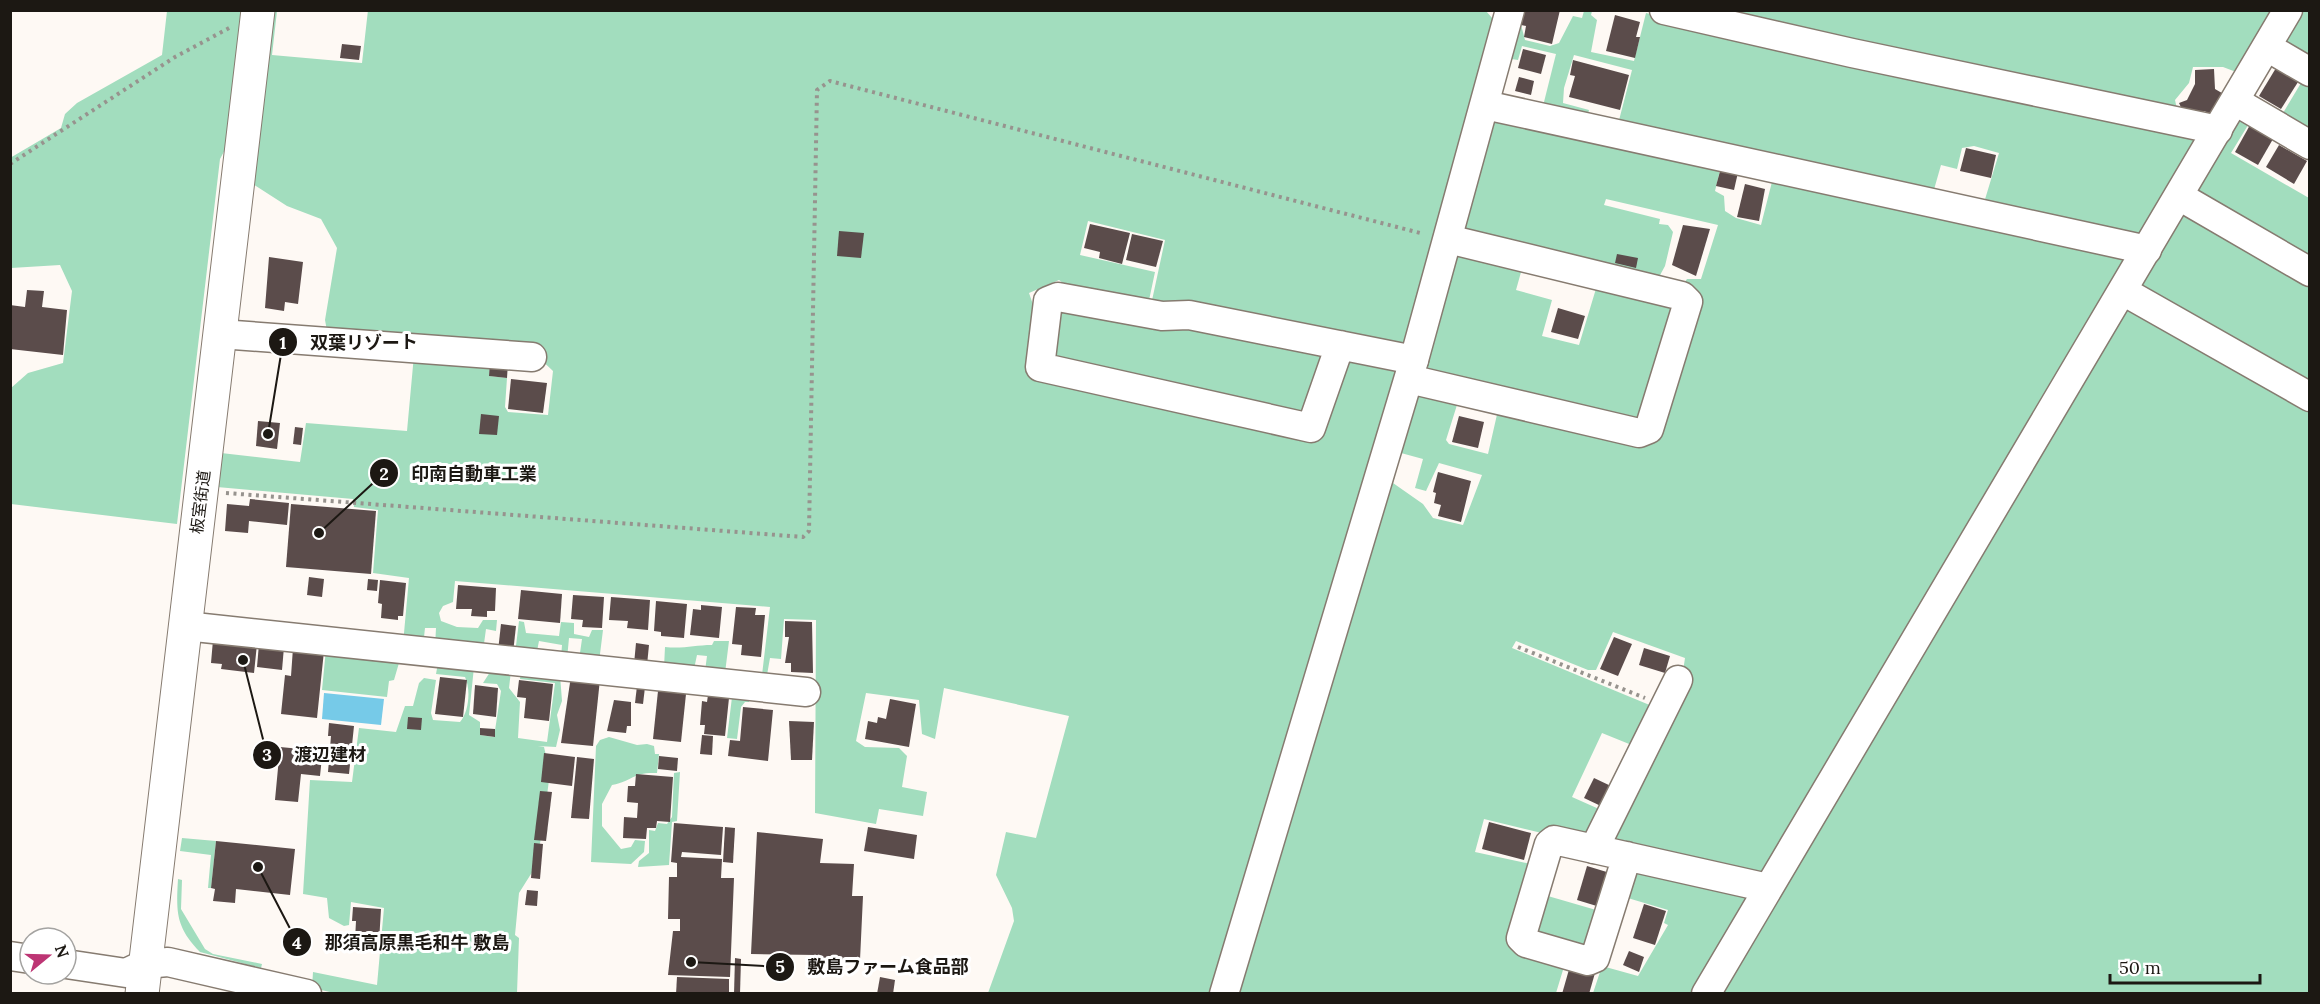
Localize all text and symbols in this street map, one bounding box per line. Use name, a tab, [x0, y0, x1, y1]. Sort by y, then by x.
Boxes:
callout: 双葉リゾート	[268, 324, 430, 360]
text: 1	[279, 331, 287, 354]
text: 双葉リゾート	[310, 331, 418, 354]
callout: 印南自動車工業	[369, 455, 549, 491]
text: 2	[379, 462, 389, 485]
text: 印南自動車工業	[411, 462, 537, 485]
street label: 板室街道	[186, 469, 214, 535]
callout: 渡辺建材	[252, 737, 378, 773]
text: 3	[262, 743, 272, 766]
text: 渡辺建材	[294, 743, 366, 766]
callout: 那須高原黒毛和牛 敷島	[282, 924, 521, 960]
north arrow	[18, 926, 78, 986]
text: 4	[292, 931, 302, 954]
text: 那須高原黒毛和牛 敷島	[325, 931, 509, 954]
text: N	[51, 942, 74, 960]
scale bar	[2110, 947, 2260, 985]
callout: 敷島ファーム食品部	[765, 949, 981, 985]
text: 5	[775, 955, 785, 978]
text: 敷島ファーム食品部	[807, 955, 969, 978]
text: 50 m	[2119, 956, 2161, 979]

